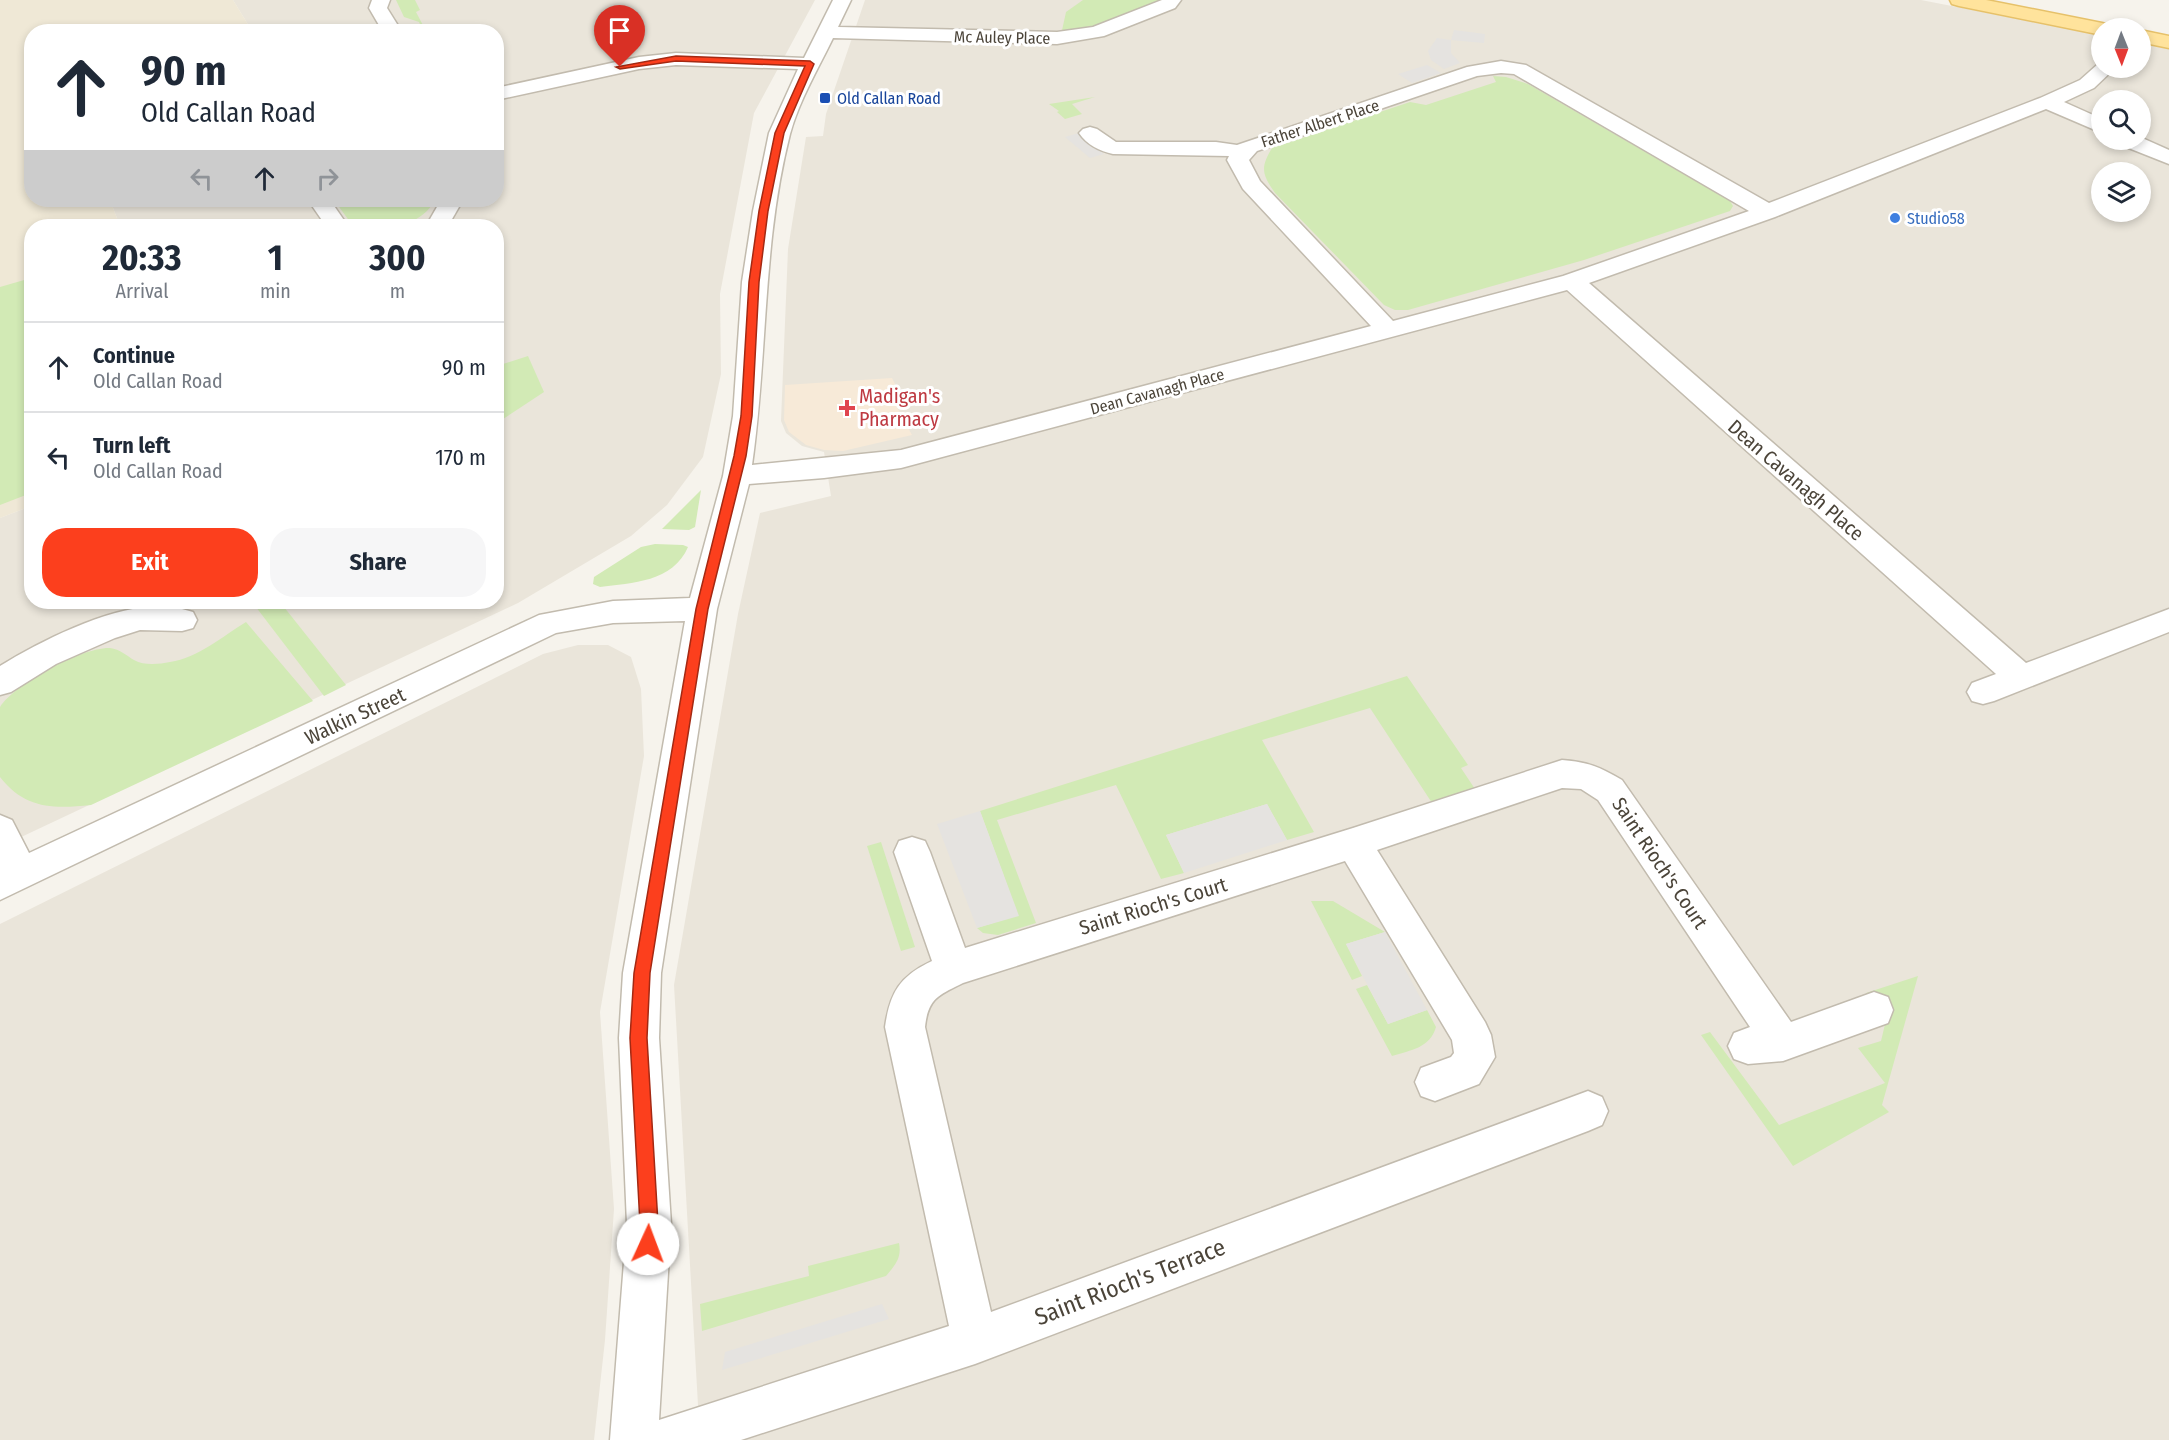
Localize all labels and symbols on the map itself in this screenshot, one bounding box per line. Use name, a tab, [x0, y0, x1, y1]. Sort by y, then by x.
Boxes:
pin	[594, 5, 645, 67]
north arrow	[2091, 18, 2151, 78]
street label: Mc Auley Place	[954, 27, 1050, 48]
place label: Old Callan Road	[837, 89, 941, 108]
marker: Old Callan Road	[818, 91, 832, 105]
street label: Father Albert Place	[1259, 95, 1382, 152]
place label: Studio58	[1907, 209, 1965, 228]
marker: Studio58	[1888, 211, 1902, 225]
street label: Dean Cavanagh Place	[1088, 364, 1226, 418]
place label: Madigan's Pharmacy	[859, 384, 940, 431]
marker: Madigan's Pharmacy	[840, 401, 854, 415]
street label: Dean Cavanagh Place	[1723, 414, 1869, 546]
street label: Walkin Street	[301, 682, 409, 750]
street label: Saint Rioch's Court	[1607, 793, 1713, 934]
street label: Saint Rioch's Court	[1076, 872, 1230, 940]
position arrow	[616, 1212, 680, 1276]
street label: Saint Rioch's Terrace	[1031, 1233, 1229, 1331]

